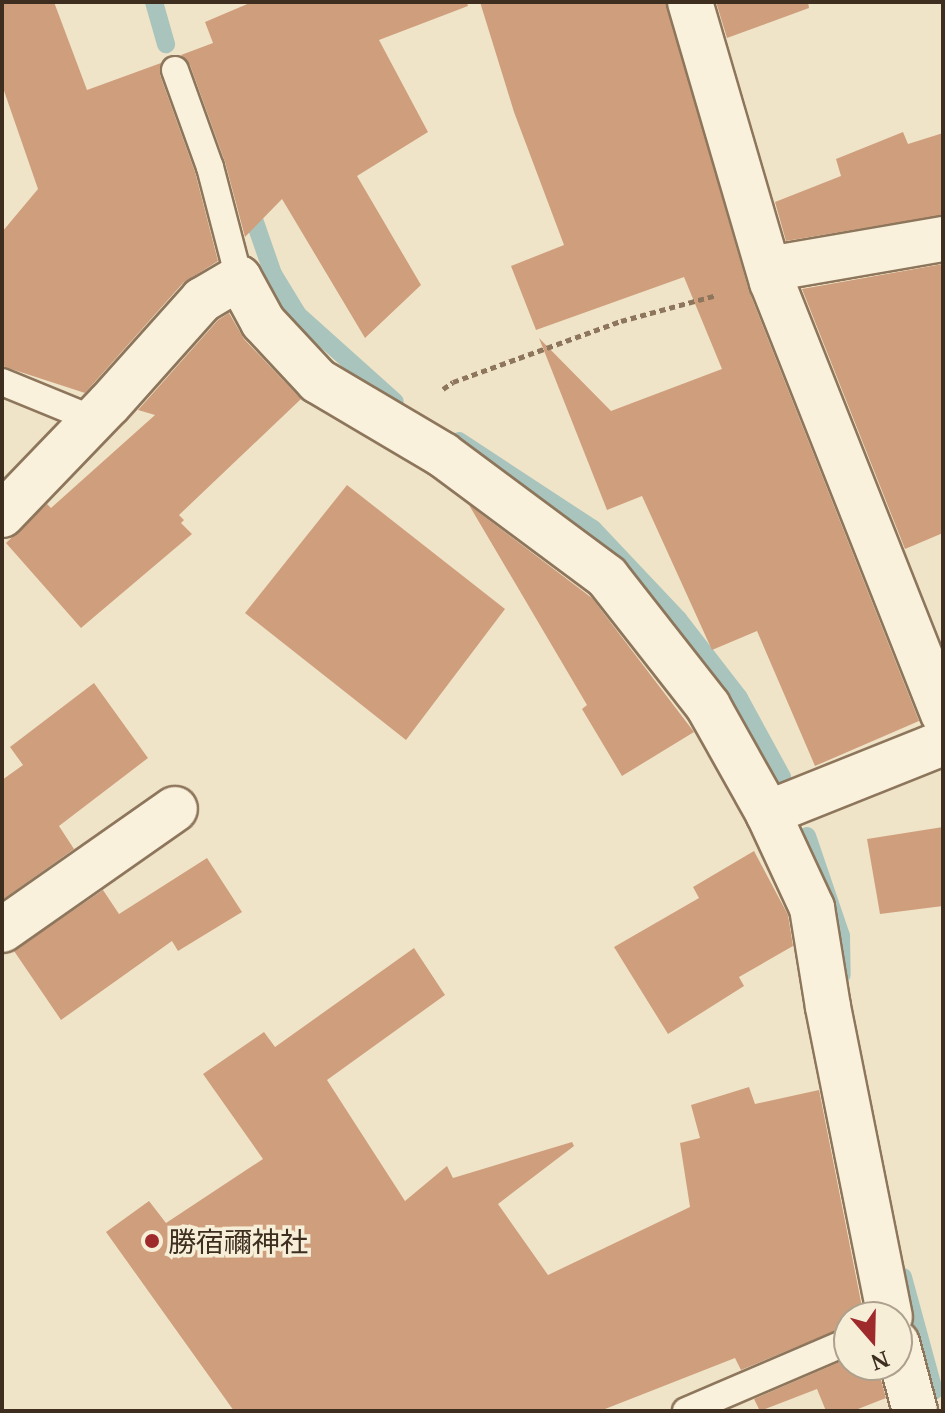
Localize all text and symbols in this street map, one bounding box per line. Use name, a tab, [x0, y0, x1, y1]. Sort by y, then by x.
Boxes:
place label: 勝宿禰神社	[168, 1224, 308, 1258]
marker: 勝宿禰神社	[143, 1232, 161, 1250]
north arrow	[833, 1301, 913, 1381]
text: N	[867, 1345, 894, 1379]

